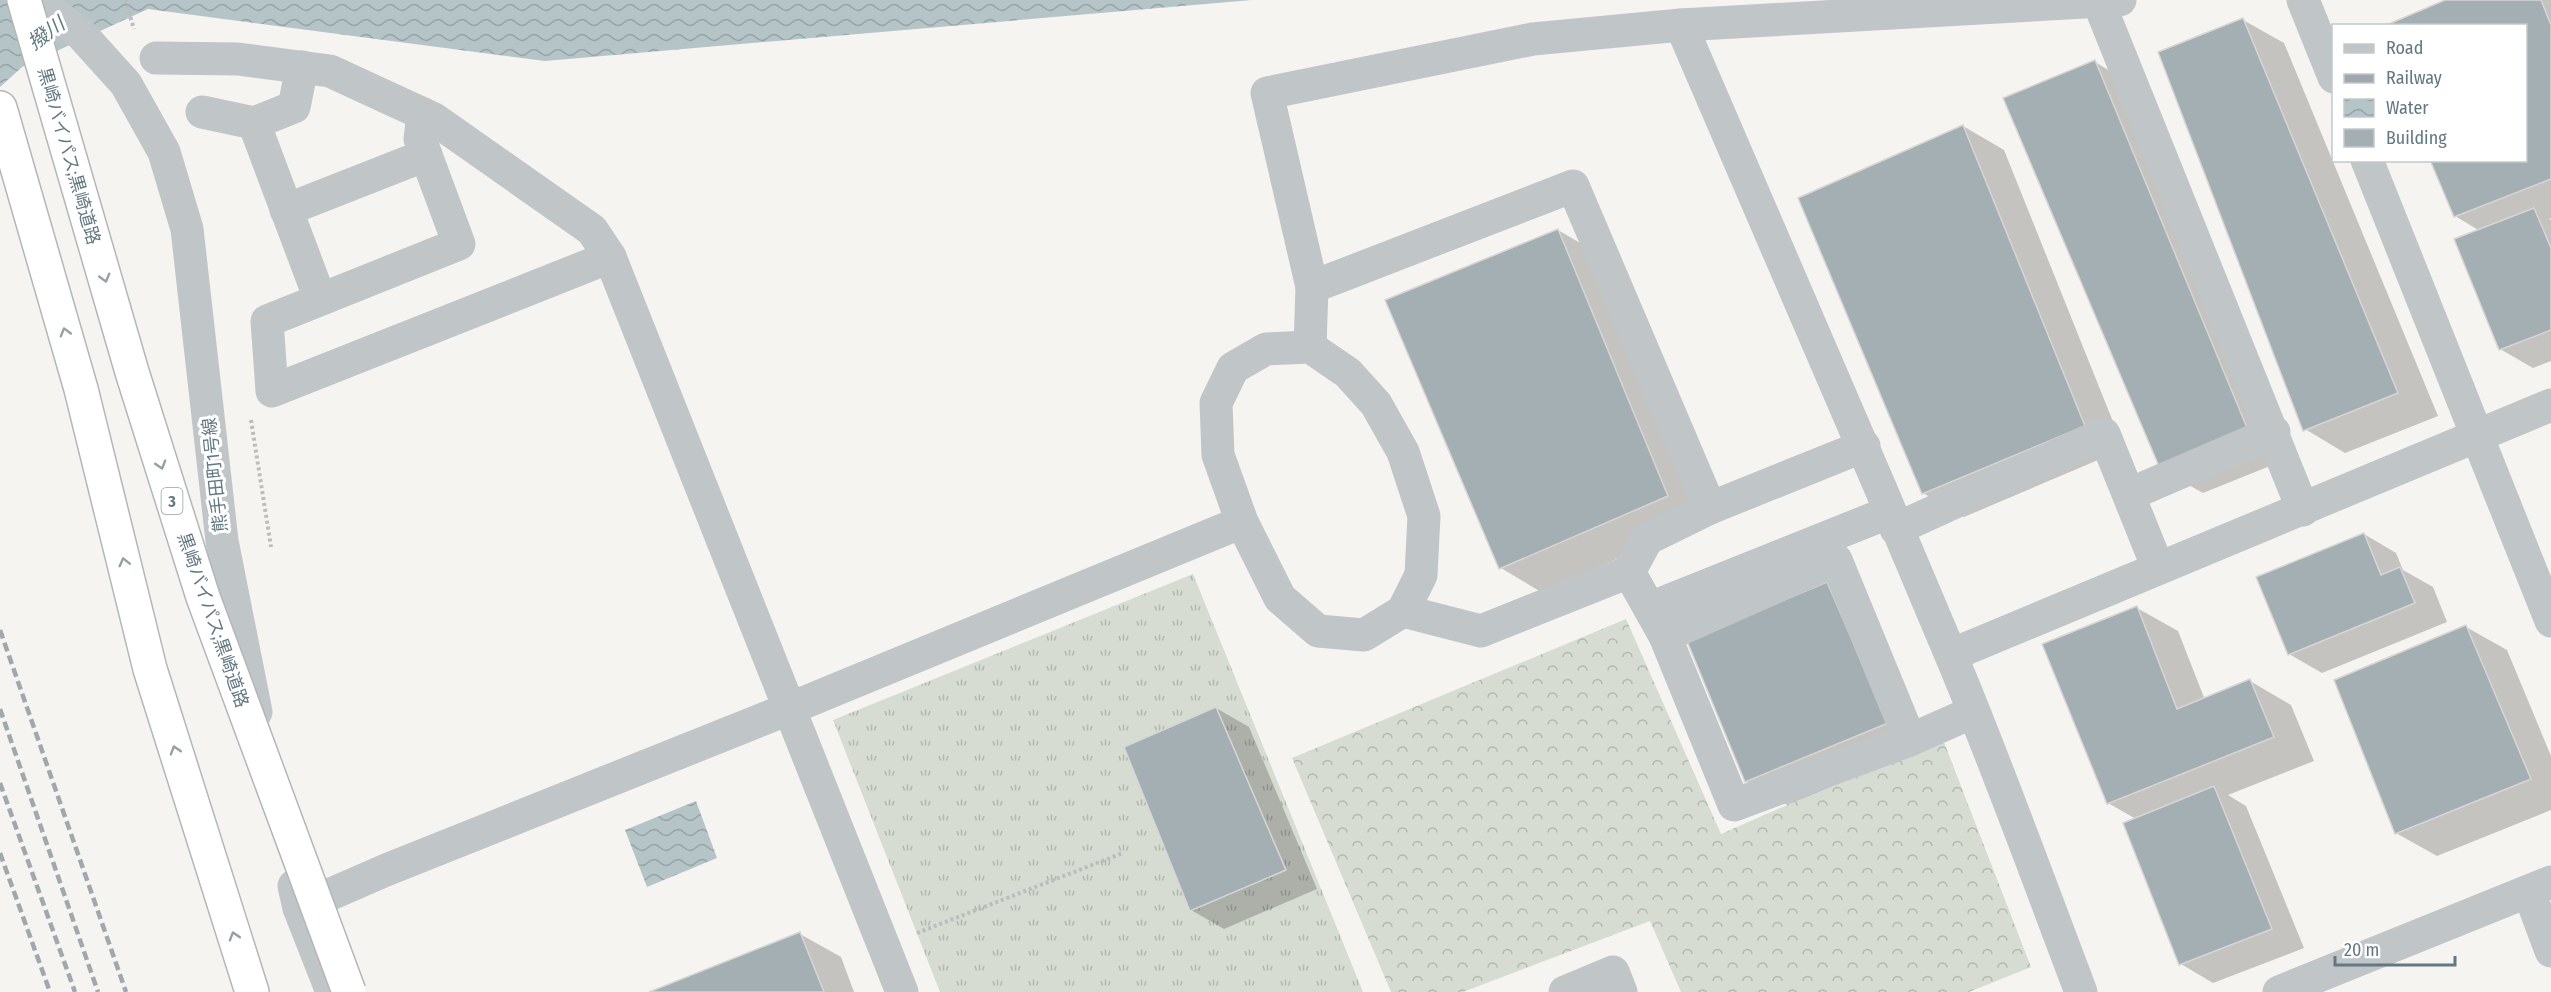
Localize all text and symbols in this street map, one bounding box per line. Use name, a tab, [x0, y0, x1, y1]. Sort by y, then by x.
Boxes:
water label: 撥川	[23, 10, 71, 54]
legend	[2332, 24, 2527, 162]
text: Road	[2386, 37, 2423, 59]
street label: 黒崎バイパス;黒崎道路	[33, 65, 105, 247]
text: Railway	[2386, 67, 2442, 89]
text: Water	[2386, 97, 2429, 119]
text: Building	[2386, 127, 2447, 149]
one-way arrow	[98, 272, 110, 283]
one-way arrow	[60, 328, 72, 338]
street label: 熊手田町1号線	[198, 417, 232, 533]
one-way arrow	[154, 459, 166, 470]
road number: 3	[162, 488, 182, 514]
street label: 黒崎バイパス;黒崎道路	[173, 530, 253, 710]
one-way arrow	[118, 558, 131, 568]
one-way arrow	[170, 745, 182, 756]
scale bar	[2335, 929, 2455, 967]
one-way arrow	[228, 931, 241, 942]
text: 20 m	[2344, 939, 2379, 961]

